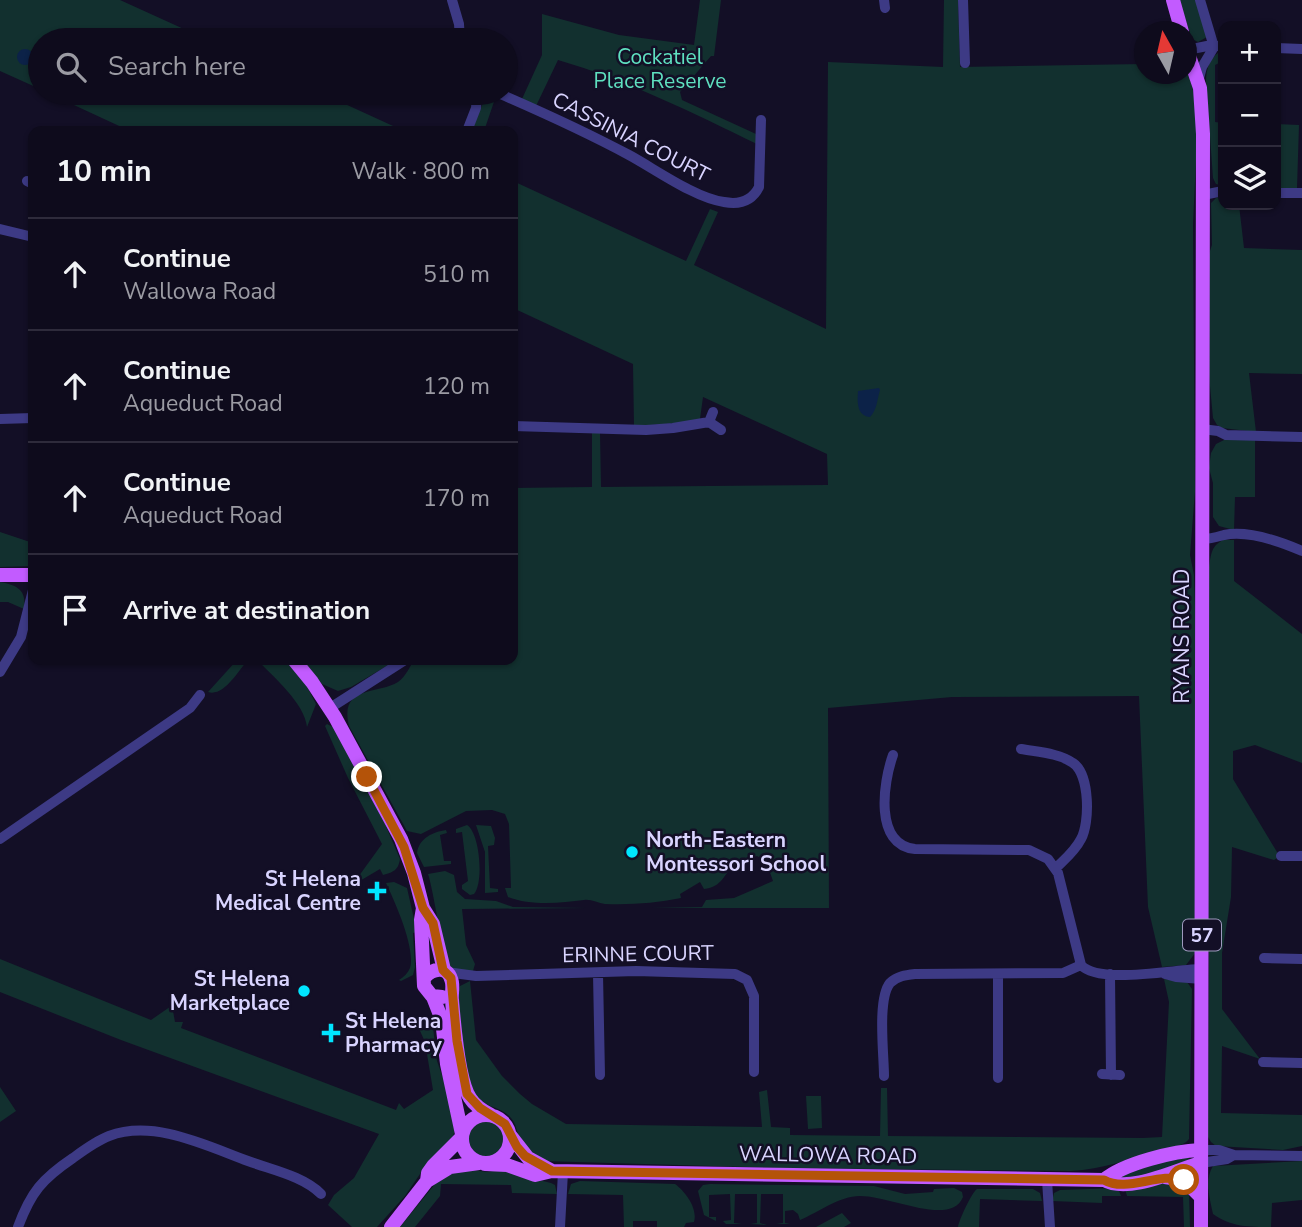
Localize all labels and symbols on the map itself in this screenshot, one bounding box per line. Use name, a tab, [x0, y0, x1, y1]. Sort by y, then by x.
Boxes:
north arrow	[1134, 21, 1197, 84]
park label: Cockatiel Place Reserve	[594, 43, 726, 95]
street label: CASSINIA COURT	[548, 85, 715, 189]
street label: RYANS ROAD	[1168, 569, 1196, 703]
route end	[351, 761, 382, 792]
place label: North-Eastern Montessori School	[646, 826, 826, 878]
marker: North-Eastern Montessori School	[624, 844, 640, 860]
place label: St Helena Medical Centre	[215, 865, 361, 917]
marker: St Helena Medical Centre	[367, 881, 387, 901]
road number: 57	[1183, 920, 1221, 951]
street label: ERINNE COURT	[562, 939, 714, 969]
place label: St Helena Marketplace	[170, 965, 290, 1017]
marker: St Helena Marketplace	[296, 983, 312, 999]
place label: St Helena Pharmacy	[345, 1007, 443, 1059]
marker: St Helena Pharmacy	[323, 1025, 339, 1041]
street label: WALLOWA ROAD	[739, 1139, 917, 1171]
route start	[1168, 1164, 1199, 1195]

